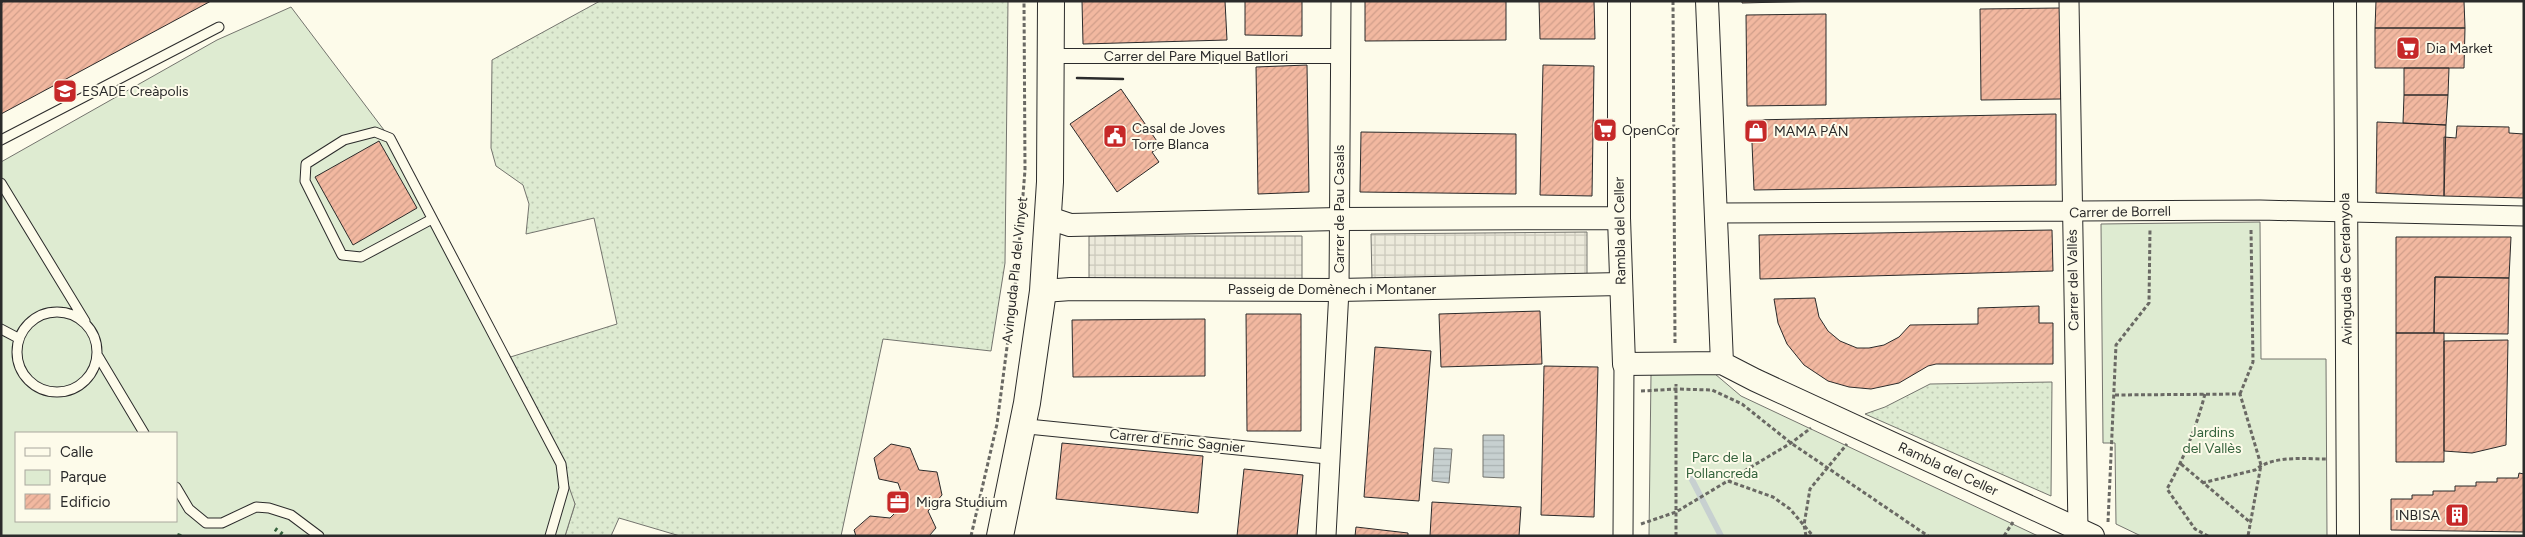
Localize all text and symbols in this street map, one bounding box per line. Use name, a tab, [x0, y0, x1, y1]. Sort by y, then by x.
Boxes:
supermarket icon: Dia Market	[2395, 35, 2421, 61]
place label: Dia Market	[2426, 40, 2493, 57]
street label: Carrer del Pare Miquel Batllori	[1104, 48, 1288, 65]
school or university icon: ESADE Creàpolis	[52, 78, 78, 104]
place label: ESADE Creàpolis	[82, 83, 189, 100]
supermarket icon: OpenCor	[1592, 117, 1618, 143]
shop icon: MAMA PÁN	[1743, 118, 1769, 144]
place label: Casal de Joves Torre Blanca	[1132, 120, 1225, 153]
place label: OpenCor	[1622, 122, 1680, 139]
public building icon: Casal de Joves Torre Blanca	[1102, 123, 1128, 149]
place label: MAMA PÁN	[1774, 123, 1849, 140]
street label: Carrer de Pau Casals	[1331, 145, 1348, 273]
street label: Rambla del Celler	[1611, 176, 1629, 285]
street label: Avinguda de Cerdanyola	[2336, 192, 2356, 346]
street label: Avinguda Pla del Vinyet	[999, 196, 1031, 344]
street label: Carrer de Borrell	[2069, 203, 2171, 221]
street label: Carrer del Vallès	[2064, 229, 2082, 331]
street label: Passeig de Domènech i Montaner	[1228, 281, 1437, 298]
park label: Jardins del Vallès	[2182, 424, 2242, 457]
street label: Carrer d'Enric Sagnier	[1108, 425, 1246, 457]
legend	[15, 432, 178, 522]
street label: Rambla del Celler	[1895, 438, 2001, 500]
text: Calle	[60, 443, 93, 461]
park label: Parc de la Pollancreda	[1686, 449, 1758, 482]
text: Parque	[60, 468, 107, 486]
office icon: Migra Studium	[885, 489, 911, 515]
text: Edificio	[60, 493, 111, 511]
place label: Migra Studium	[916, 494, 1008, 511]
building icon: INBISA	[2444, 502, 2470, 528]
place label: INBISA	[2395, 507, 2441, 524]

